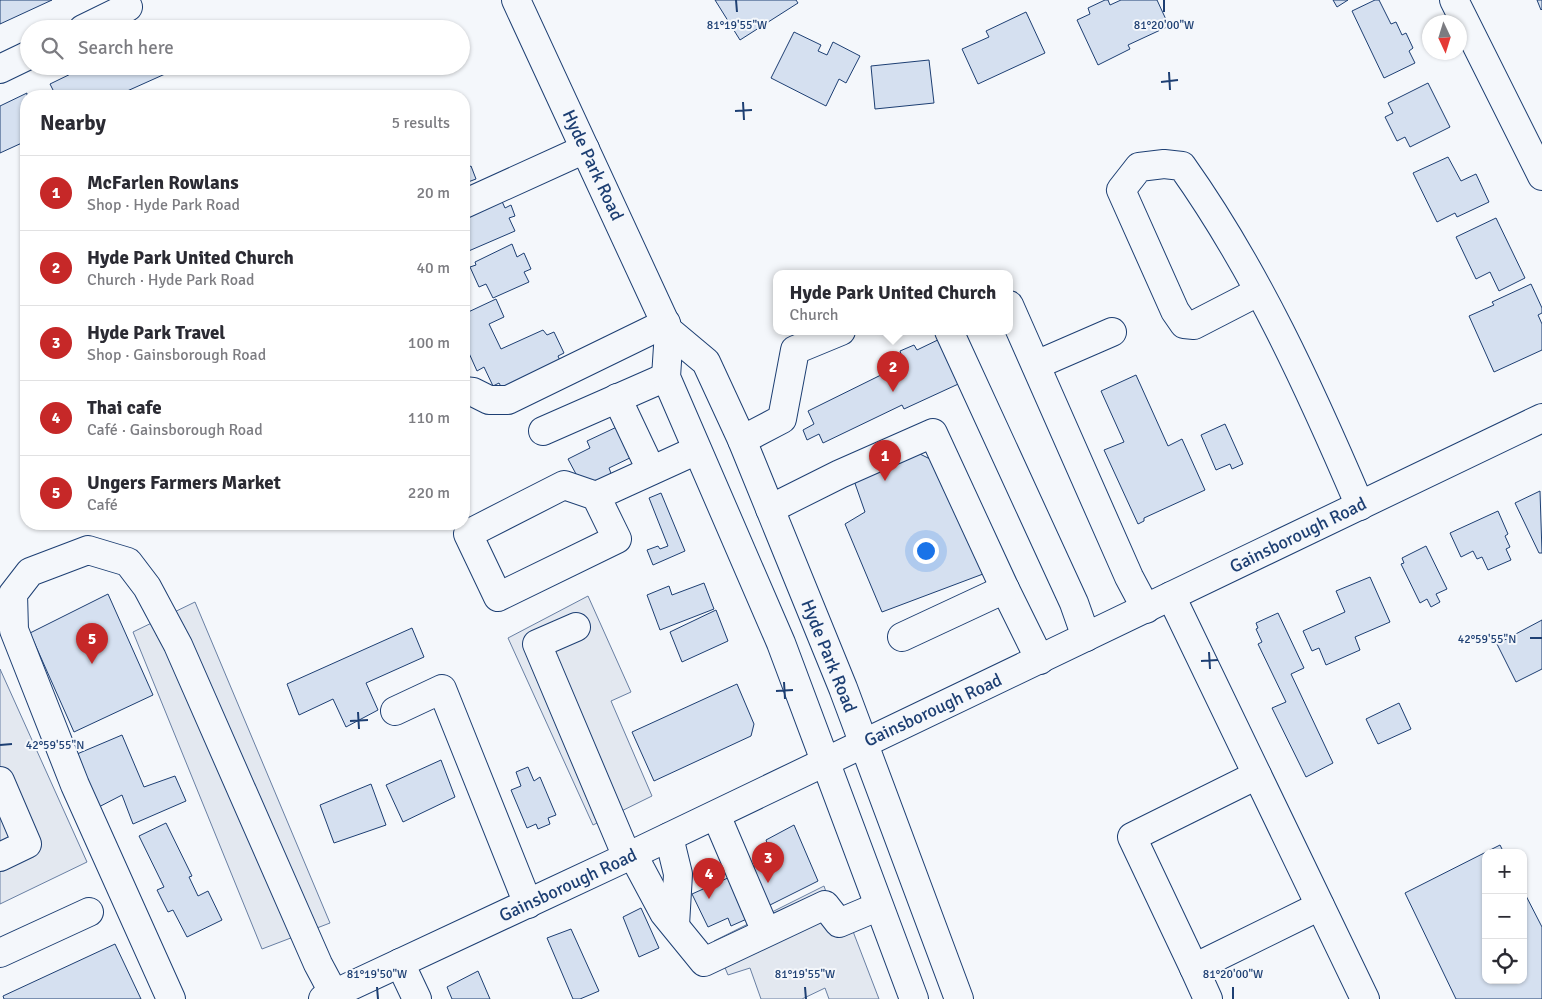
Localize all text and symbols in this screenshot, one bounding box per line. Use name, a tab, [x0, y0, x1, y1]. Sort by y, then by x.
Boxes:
north arrow	[1422, 15, 1467, 60]
text: 81°19'55"W	[707, 18, 767, 33]
text: 81°20'00"W	[1134, 18, 1194, 33]
search box	[20, 20, 470, 75]
icon: search	[38, 34, 66, 62]
text: Search here	[78, 36, 174, 60]
street label: Hyde Park Road	[558, 106, 628, 224]
text: Nearby	[40, 110, 106, 136]
text: 5 results	[391, 113, 450, 133]
text: McFarlen Rowlans	[87, 171, 239, 195]
text: 1	[52, 183, 60, 203]
text: 20 m	[416, 183, 450, 203]
text: Shop · Hyde Park Road	[87, 195, 240, 215]
text: Hyde Park United Church	[87, 246, 294, 270]
text: 2	[52, 258, 60, 278]
text: 40 m	[416, 258, 450, 278]
text: Church · Hyde Park Road	[87, 270, 255, 290]
popup	[773, 270, 1013, 335]
text: Hyde Park United Church	[790, 281, 996, 305]
text: Church	[790, 305, 839, 325]
text: Hyde Park Travel	[87, 321, 225, 345]
text: 3	[52, 333, 60, 353]
text: 100 m	[408, 333, 450, 353]
text: Shop · Gainsborough Road	[87, 345, 266, 365]
pin: 2	[877, 351, 909, 392]
text: Thai cafe	[87, 396, 162, 420]
text: 4	[52, 408, 60, 428]
text: 110 m	[408, 408, 450, 428]
text: Café · Gainsborough Road	[87, 420, 263, 440]
pin: 1	[869, 440, 901, 481]
text: Ungers Farmers Market	[87, 471, 281, 495]
text: 5	[52, 483, 60, 503]
text: 220 m	[408, 483, 450, 503]
street label: Gainsborough Road	[1226, 492, 1370, 578]
text: Café	[87, 495, 118, 515]
your location	[913, 538, 939, 564]
street label: Hyde Park Road	[796, 596, 862, 716]
pin: 5	[76, 623, 108, 664]
text: 42°59'55"N	[1458, 632, 1516, 647]
street label: Gainsborough Road	[861, 668, 1005, 752]
text: 42°59'55"N	[26, 738, 84, 753]
pin: 3	[752, 842, 784, 883]
street label: Gainsborough Road	[496, 843, 640, 927]
map controls	[1482, 849, 1527, 984]
button: +	[1482, 849, 1527, 894]
pin: 4	[693, 858, 725, 899]
button: −	[1482, 894, 1527, 939]
button: locate	[1482, 939, 1527, 984]
text: 81°19'50"W	[347, 967, 407, 982]
text: 81°19'55"W	[775, 967, 835, 982]
text: 81°20'00"W	[1203, 967, 1263, 982]

